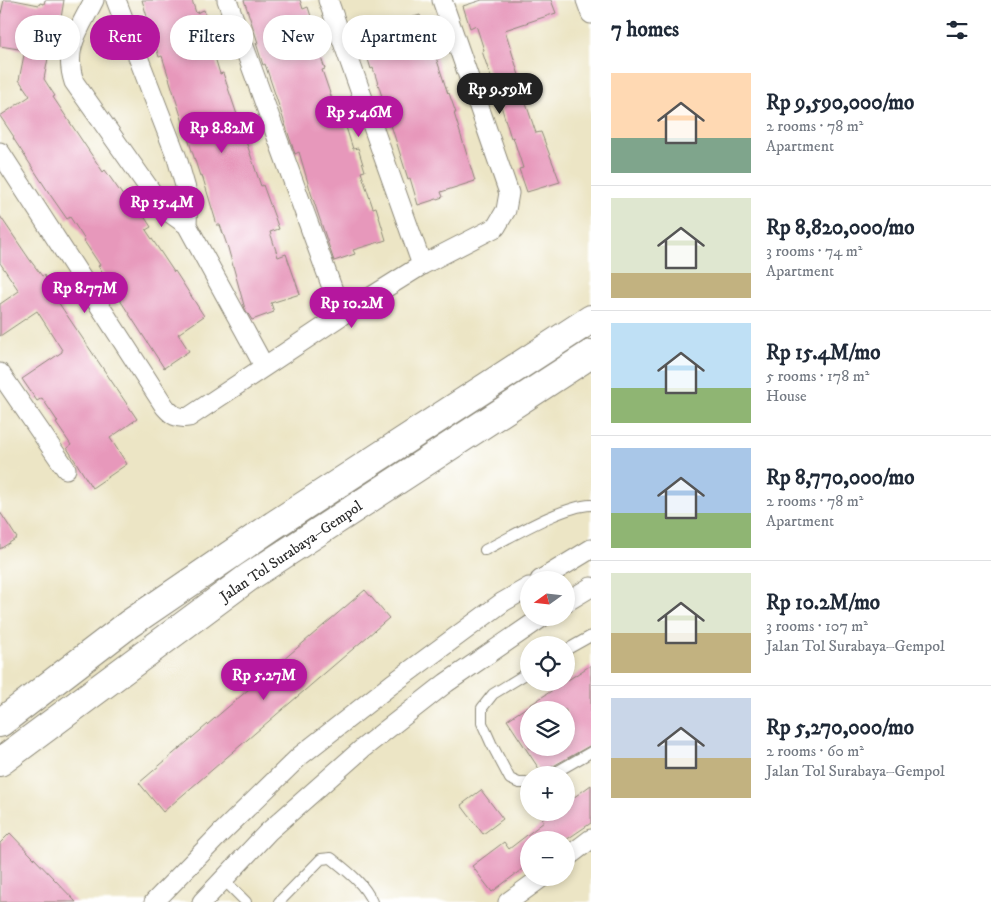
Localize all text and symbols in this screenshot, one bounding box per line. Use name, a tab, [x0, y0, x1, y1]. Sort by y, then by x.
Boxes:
chip: Buy	[15, 15, 80, 60]
chip: Rent	[90, 15, 160, 60]
chip: Filters	[170, 15, 253, 60]
chip: New	[263, 15, 332, 60]
chip: Apartment	[342, 15, 455, 60]
icon: filters	[943, 16, 971, 44]
text: 7 homes	[611, 17, 679, 43]
pin: Rp 9.59M	[448, 72, 552, 115]
text: Rp 9.59M	[468, 79, 532, 99]
text: Rp 9,590,000/mo	[766, 90, 914, 116]
icon: home	[651, 93, 711, 153]
pin: Rp 5.46M	[307, 96, 411, 138]
text: Rp 5.46M	[326, 102, 392, 122]
pin: Rp 8.82M	[170, 112, 274, 154]
text: 2 rooms · 78 m²	[766, 116, 863, 136]
text: Rp 8.82M	[190, 118, 254, 138]
text: Apartment	[766, 136, 834, 156]
pin: Rp 15.4M	[110, 186, 214, 228]
text: Rp 15.4M	[130, 192, 194, 212]
text: Rp 8,820,000/mo	[766, 215, 915, 241]
icon: home	[651, 218, 711, 278]
text: 3 rooms · 74 m²	[766, 241, 863, 261]
text: Apartment	[766, 261, 834, 281]
pin: Rp 8.77M	[33, 272, 137, 314]
text: Rp 8.77M	[53, 278, 117, 298]
pin: Rp 10.2M	[300, 286, 404, 329]
text: Rp 10.2M	[321, 293, 383, 313]
text: Rp 15.4M/mo	[766, 340, 881, 366]
icon: home	[651, 343, 711, 403]
text: 5 rooms · 178 m²	[766, 366, 869, 386]
text: House	[766, 386, 807, 406]
text: Rp 8,770,000/mo	[766, 465, 914, 491]
icon: home	[651, 468, 711, 528]
text: 2 rooms · 78 m²	[766, 491, 863, 511]
street label: Jalan Tol Surabaya–Gempol	[215, 496, 367, 607]
text: Apartment	[766, 511, 834, 531]
north arrow	[520, 571, 575, 626]
map controls	[520, 571, 575, 886]
text: Rp 10.2M/mo	[766, 590, 880, 616]
icon: home	[651, 593, 711, 653]
text: 3 rooms · 107 m²	[766, 616, 868, 636]
button: locate	[520, 636, 575, 691]
text: Jalan Tol Surabaya–Gempol	[766, 636, 945, 656]
pin: Rp 5.27M	[212, 658, 316, 701]
text: Rp 5.27M	[232, 665, 296, 685]
button: layers	[520, 701, 575, 756]
text: Rp 5,270,000/mo	[766, 715, 914, 741]
icon: home	[651, 718, 711, 778]
text: 2 rooms · 60 m²	[766, 741, 864, 761]
text: Jalan Tol Surabaya–Gempol	[766, 761, 945, 781]
button: +	[520, 766, 575, 821]
button: −	[520, 831, 575, 886]

